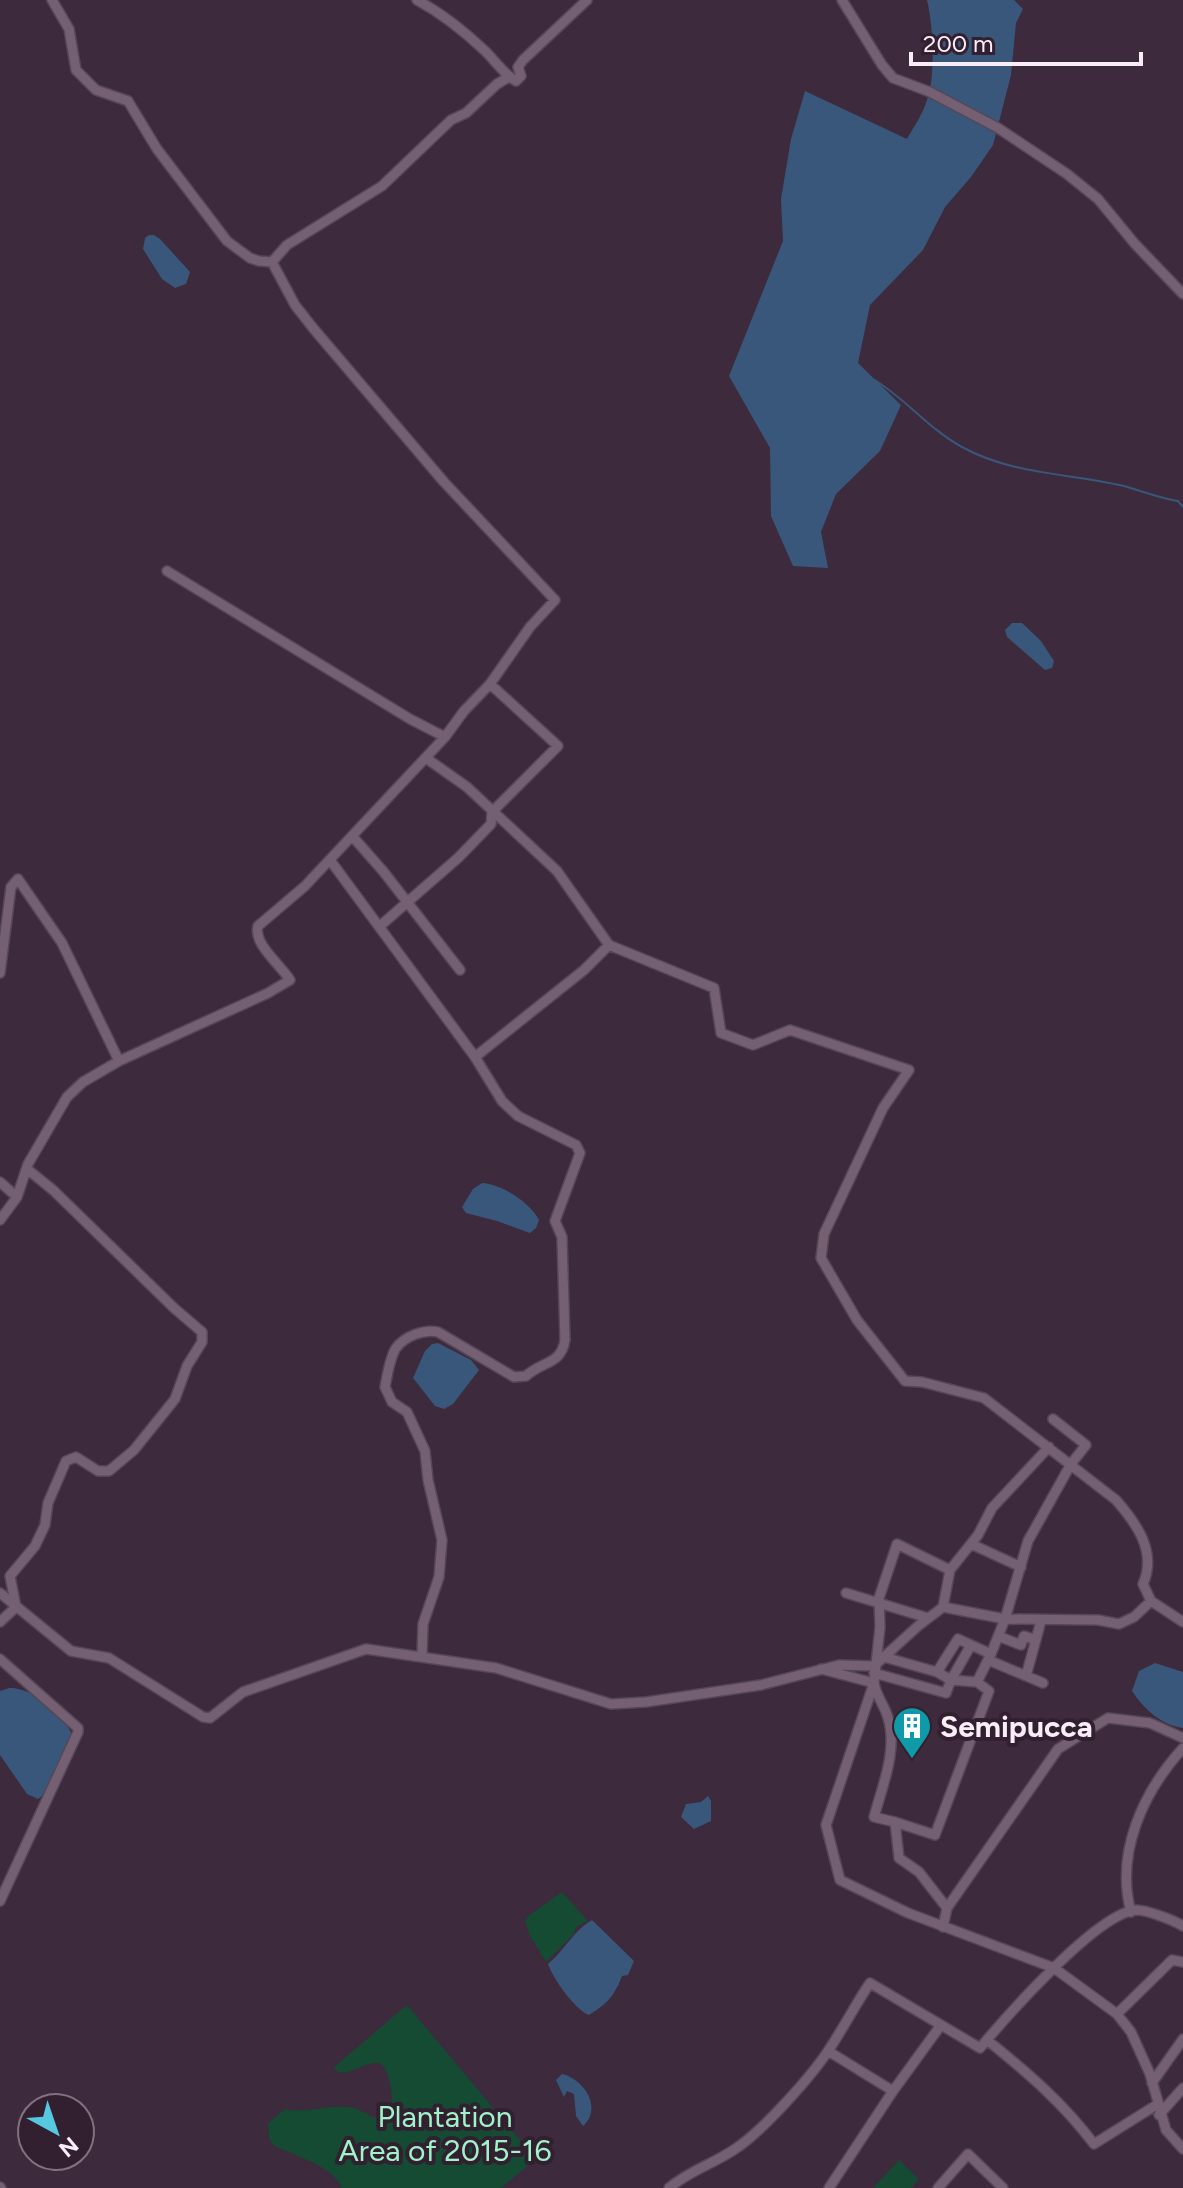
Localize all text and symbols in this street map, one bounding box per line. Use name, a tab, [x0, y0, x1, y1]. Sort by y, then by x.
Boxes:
scale bar	[911, 16, 1141, 66]
text: 200 m	[923, 29, 994, 58]
building icon: Semipucca	[891, 1705, 933, 1760]
place label: Semipucca	[940, 1708, 1093, 1745]
north arrow	[16, 2092, 96, 2172]
park label: Plantation Area of 2015-16	[339, 2098, 551, 2169]
text: N	[53, 2131, 84, 2163]

